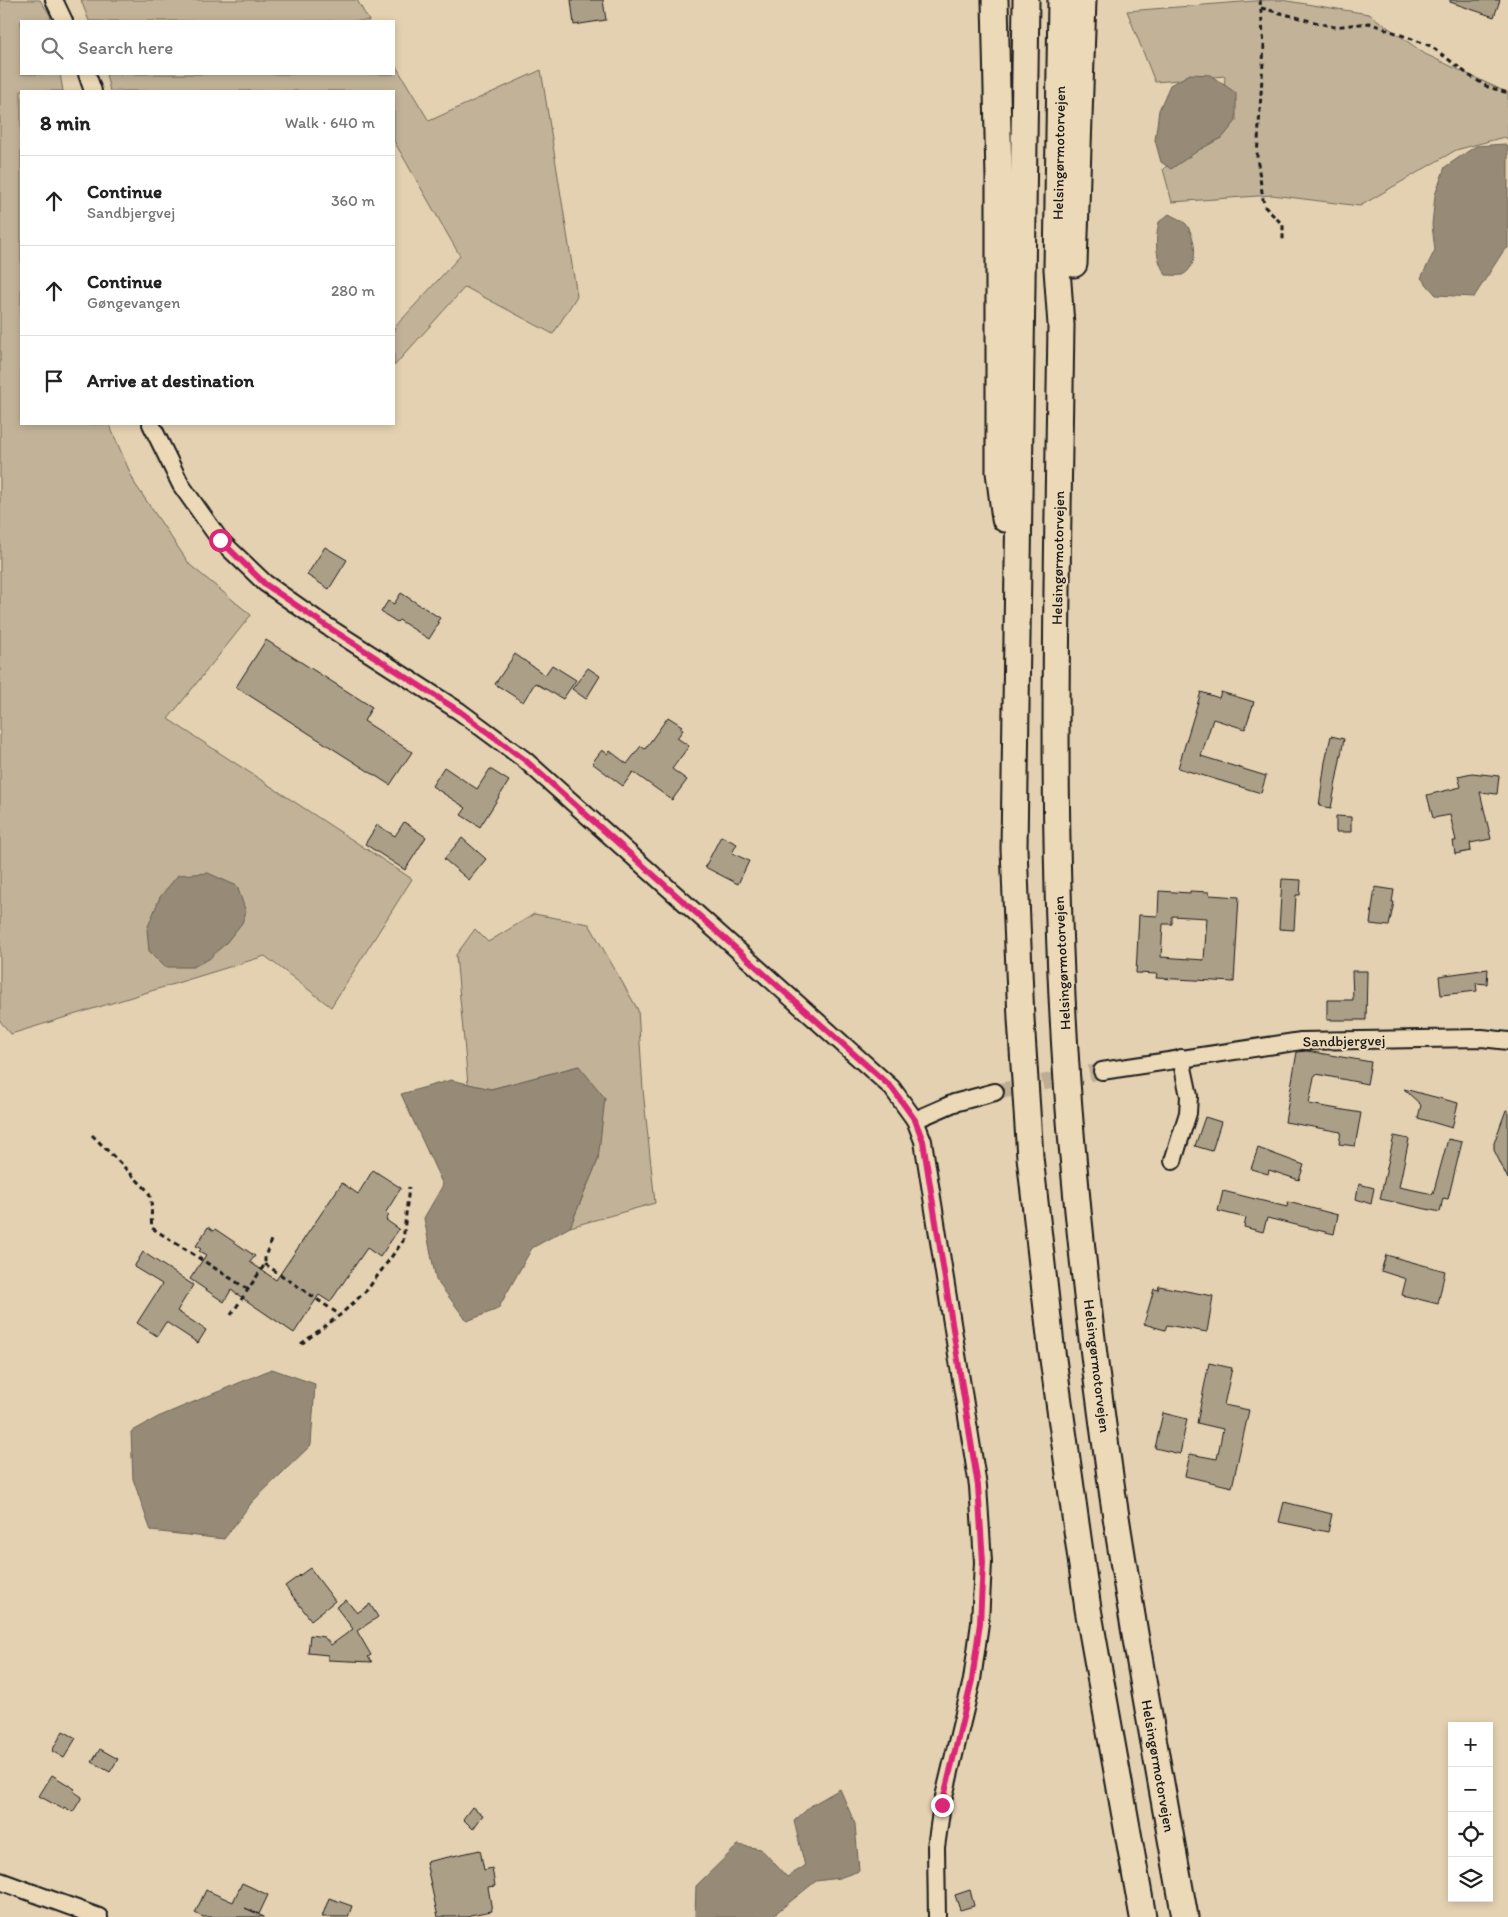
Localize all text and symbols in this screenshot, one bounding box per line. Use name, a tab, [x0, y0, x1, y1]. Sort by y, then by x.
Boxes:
search box	[20, 20, 395, 75]
icon: search	[38, 34, 66, 62]
text: Search here	[78, 36, 173, 59]
street label: Helsingørmotorvejen	[1049, 86, 1069, 220]
text: 8 min	[40, 110, 90, 135]
text: Walk · 640 m	[285, 113, 375, 132]
text: Continue	[87, 180, 162, 203]
icon: ahead	[40, 187, 68, 215]
text: 360 m	[331, 191, 375, 210]
text: Sandbjergvej	[87, 203, 175, 222]
text: Continue	[87, 270, 162, 293]
icon: ahead	[40, 277, 68, 305]
text: 280 m	[331, 281, 375, 300]
text: Gøngevangen	[87, 293, 180, 312]
icon: arrive	[40, 367, 68, 395]
text: Arrive at destination	[87, 369, 254, 392]
street label: Helsingørmotorvejen	[1048, 491, 1068, 625]
route start	[209, 529, 232, 552]
street label: Helsingørmotorvejen	[1050, 896, 1074, 1030]
street label: Sandbjergvej	[1303, 1031, 1385, 1051]
street label: Helsingørmotorvejen	[1080, 1298, 1114, 1434]
street label: Helsingørmotorvejen	[1137, 1698, 1179, 1834]
map controls	[1448, 1722, 1493, 1902]
button: +	[1448, 1722, 1493, 1767]
button: −	[1448, 1767, 1493, 1812]
route end	[931, 1794, 954, 1817]
button: locate	[1448, 1812, 1493, 1857]
button: layers	[1448, 1857, 1493, 1902]

